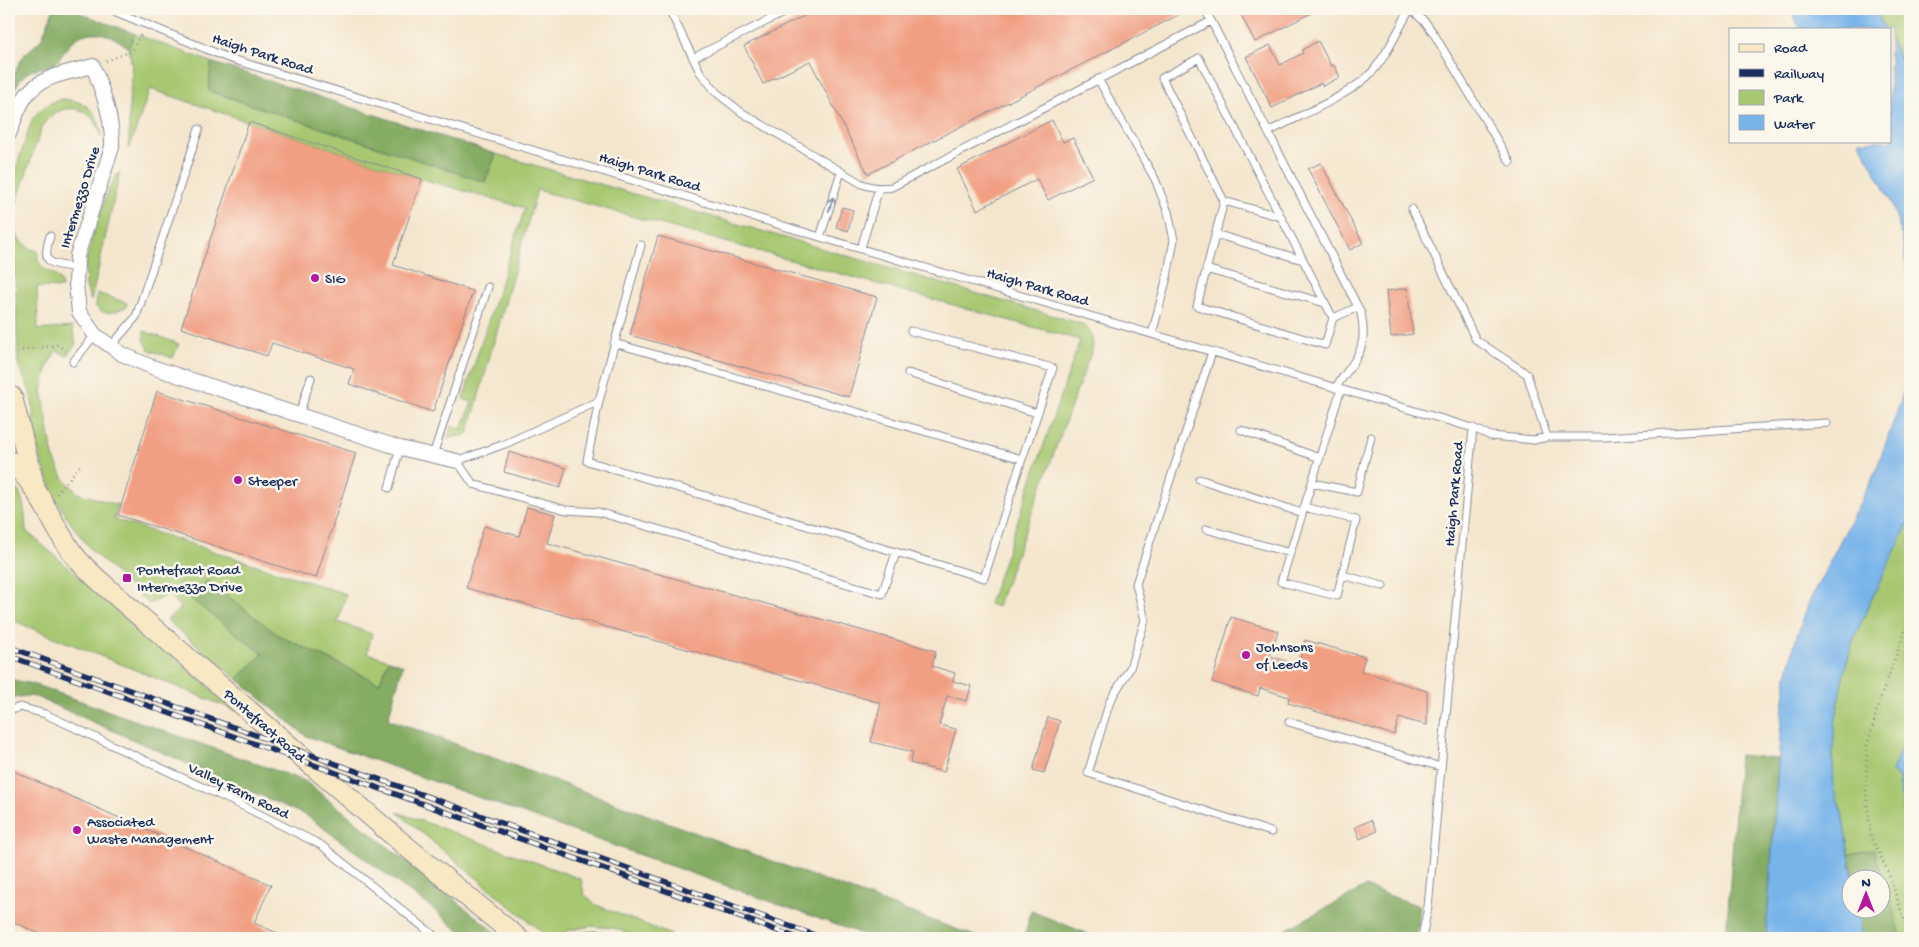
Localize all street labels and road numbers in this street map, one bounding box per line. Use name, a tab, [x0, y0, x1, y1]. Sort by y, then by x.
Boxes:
street label: Haigh Park Road	[210, 30, 316, 80]
street label: Intermezzo Drive	[57, 144, 105, 251]
street label: Haigh Park Road	[596, 149, 704, 197]
street label: Haigh Park Road	[984, 265, 1092, 311]
street label: Haigh Park Road	[1441, 440, 1469, 547]
street label: Pontefract Road	[218, 685, 309, 768]
street label: Valley Farm Road	[184, 759, 293, 825]

